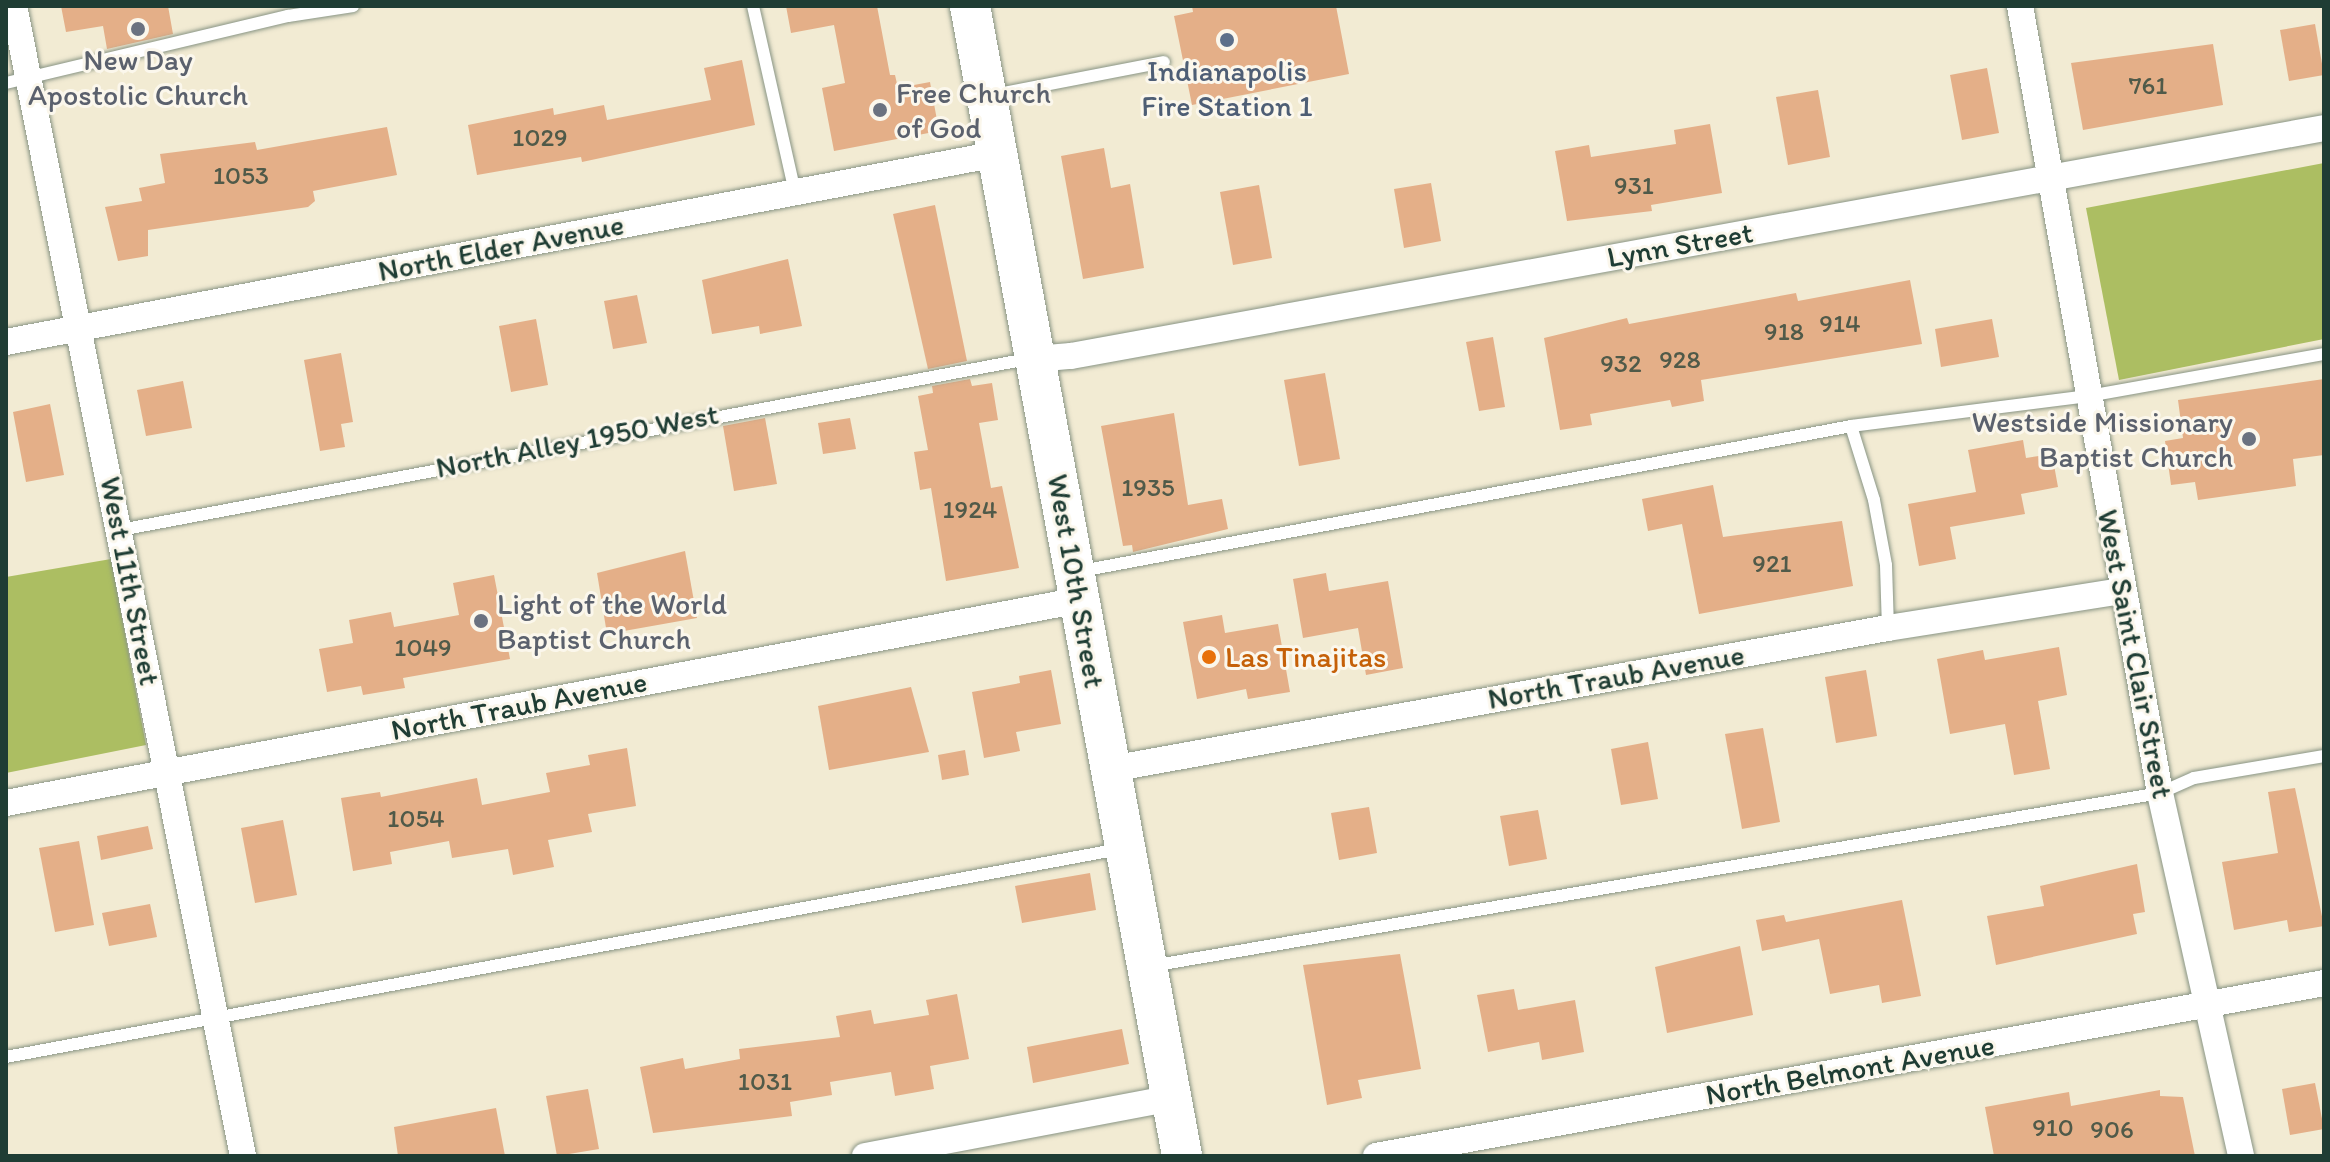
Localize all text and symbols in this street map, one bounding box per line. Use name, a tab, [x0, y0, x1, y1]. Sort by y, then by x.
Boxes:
marker: New Day Apostolic Church	[129, 20, 147, 38]
marker: Indianapolis Fire Station 1	[1218, 31, 1236, 49]
place label: New Day Apostolic Church	[28, 42, 248, 112]
place label: Indianapolis Fire Station 1	[1141, 53, 1313, 124]
house number: 761	[2129, 70, 2167, 102]
place label: Free Church of God	[896, 75, 1052, 146]
marker: Free Church of God	[871, 101, 889, 119]
house number: 1029	[512, 122, 568, 154]
house number: 1053	[213, 160, 269, 192]
house number: 931	[1614, 170, 1654, 202]
street label: North Elder Avenue	[375, 207, 627, 289]
street label: Lynn Street	[1604, 214, 1756, 276]
house number: 914	[1819, 308, 1861, 340]
house number: 918	[1764, 316, 1804, 348]
house number: 928	[1659, 344, 1701, 376]
house number: 932	[1600, 348, 1642, 380]
street label: North Alley 1950 West	[433, 396, 721, 486]
place label: Westside Missionary Baptist Church	[1971, 404, 2233, 474]
marker: Westside Missionary Baptist Church	[2240, 430, 2258, 448]
street label: West 10th Street	[1040, 472, 1112, 690]
house number: 1935	[1121, 472, 1175, 504]
street label: West 11th Street	[92, 474, 168, 688]
house number: 1924	[943, 494, 997, 526]
street label: West Saint Clair Street	[2089, 506, 2181, 802]
house number: 921	[1752, 548, 1792, 580]
place label: Light of the World Baptist Church	[497, 586, 726, 656]
marker: Light of the World Baptist Church	[472, 612, 490, 630]
house number: 1049	[394, 632, 452, 664]
street label: North Traub Avenue	[1487, 637, 1745, 717]
place label: Las Tinajitas	[1225, 639, 1387, 675]
marker: Las Tinajitas	[1200, 648, 1218, 666]
street label: North Traub Avenue	[390, 664, 648, 748]
house number: 1054	[387, 803, 445, 835]
street label: North Belmont Avenue	[1703, 1027, 1997, 1113]
house number: 1031	[738, 1066, 792, 1098]
house number: 910	[2032, 1112, 2074, 1144]
house number: 906	[2090, 1114, 2134, 1146]

